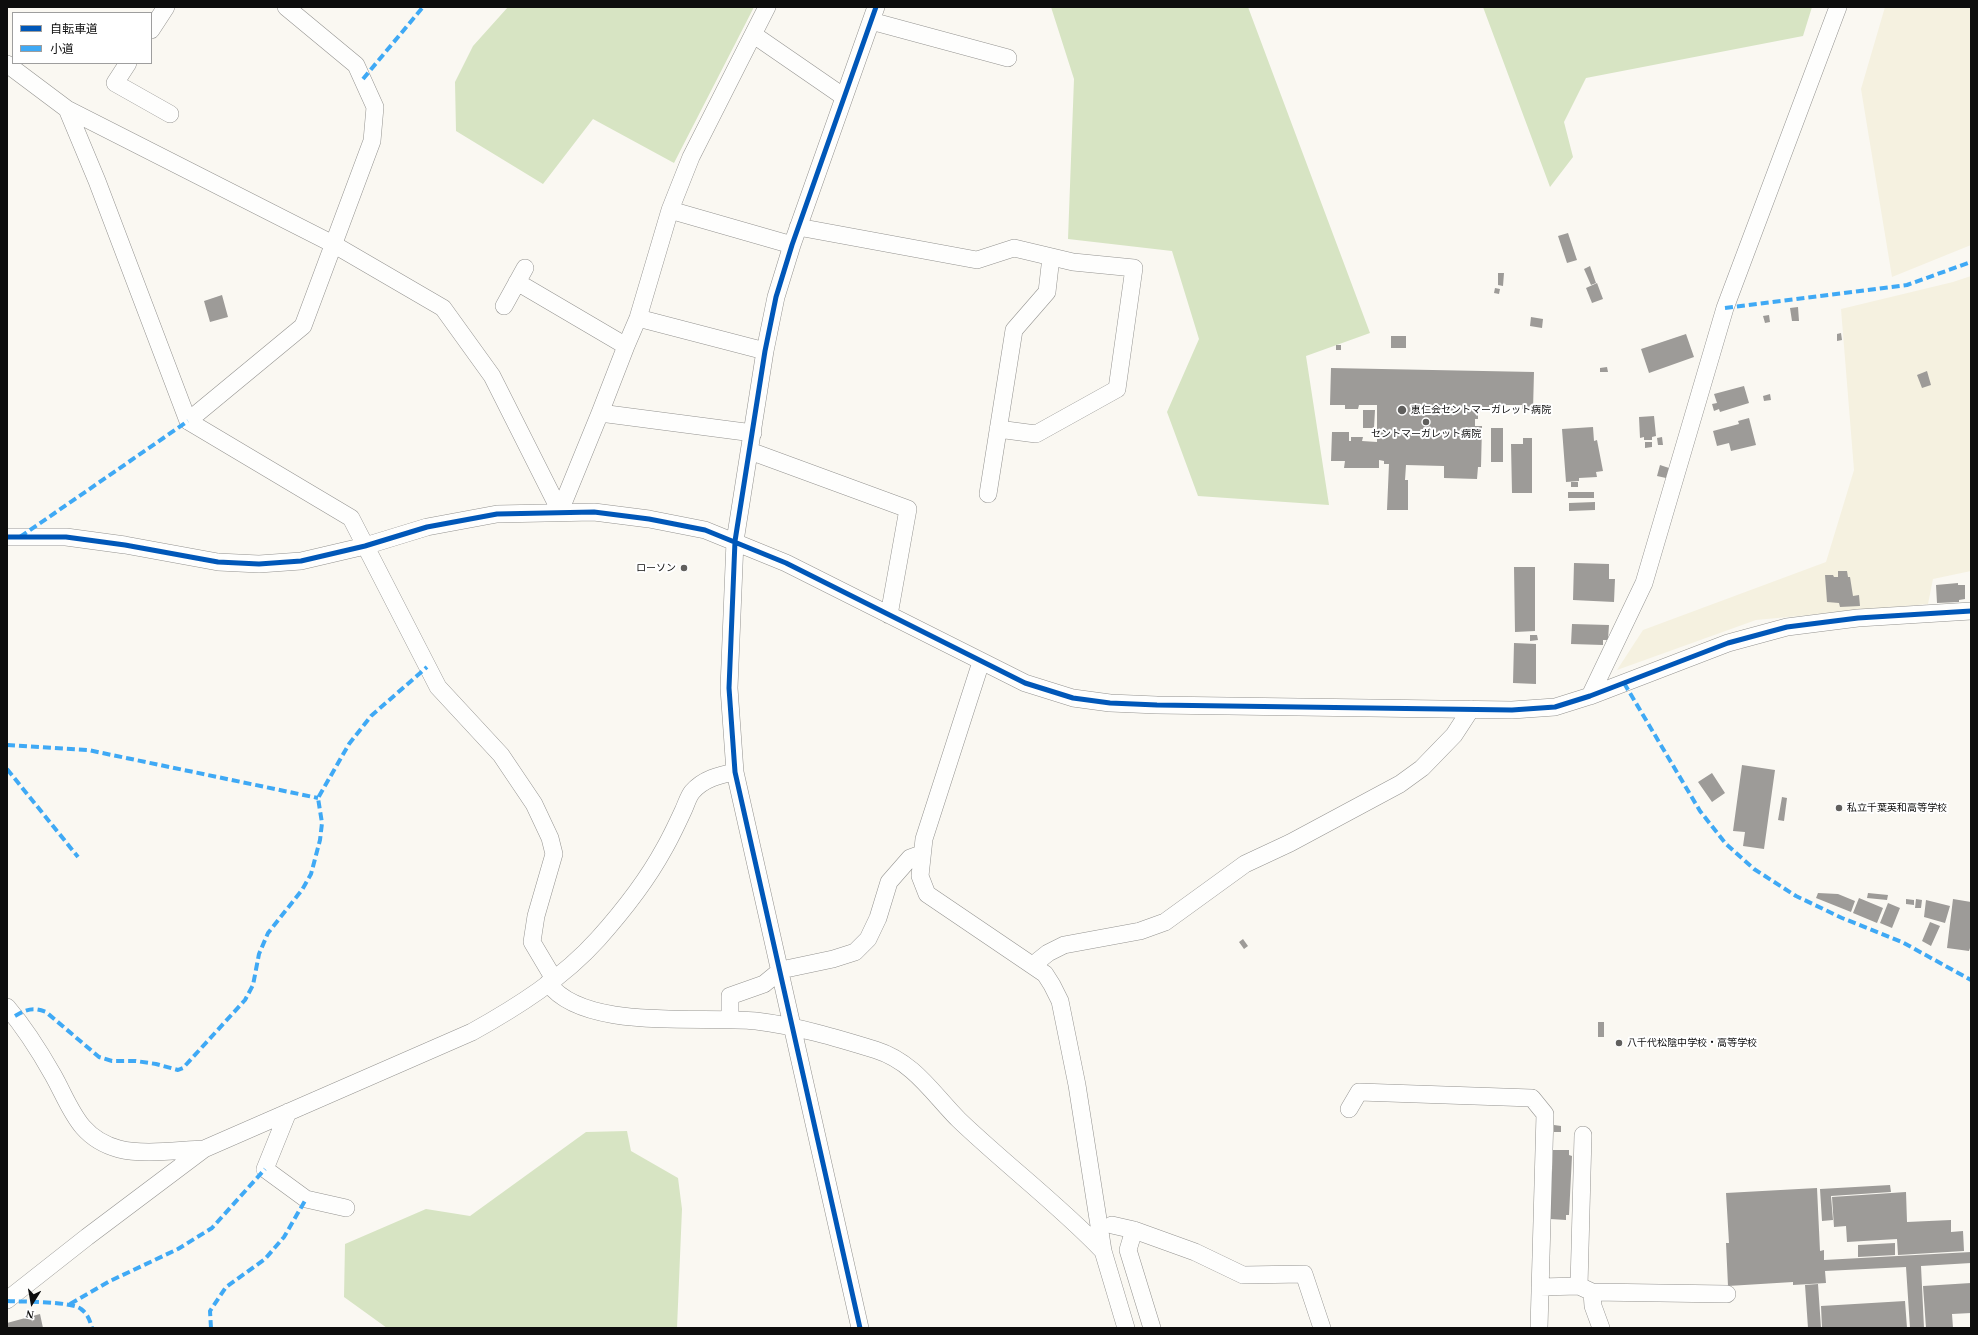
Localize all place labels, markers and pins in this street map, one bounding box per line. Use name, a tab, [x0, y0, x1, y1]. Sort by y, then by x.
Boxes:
marker: 恵仁会セントマーガレット病院	[1396, 404, 1408, 416]
place label: 恵仁会セントマーガレット病院	[1411, 404, 1551, 416]
marker: セントマーガレット病院	[1421, 417, 1431, 427]
place label: セントマーガレット病院	[1371, 428, 1481, 440]
place label: ローソン	[636, 562, 676, 574]
marker: ローソン	[679, 563, 689, 573]
place label: 私立千葉英和高等学校	[1847, 802, 1947, 814]
marker: 私立千葉英和高等学校	[1834, 803, 1844, 813]
place label: 八千代松陰中学校・高等学校	[1627, 1037, 1757, 1049]
marker: 八千代松陰中学校・高等学校	[1614, 1038, 1624, 1048]

